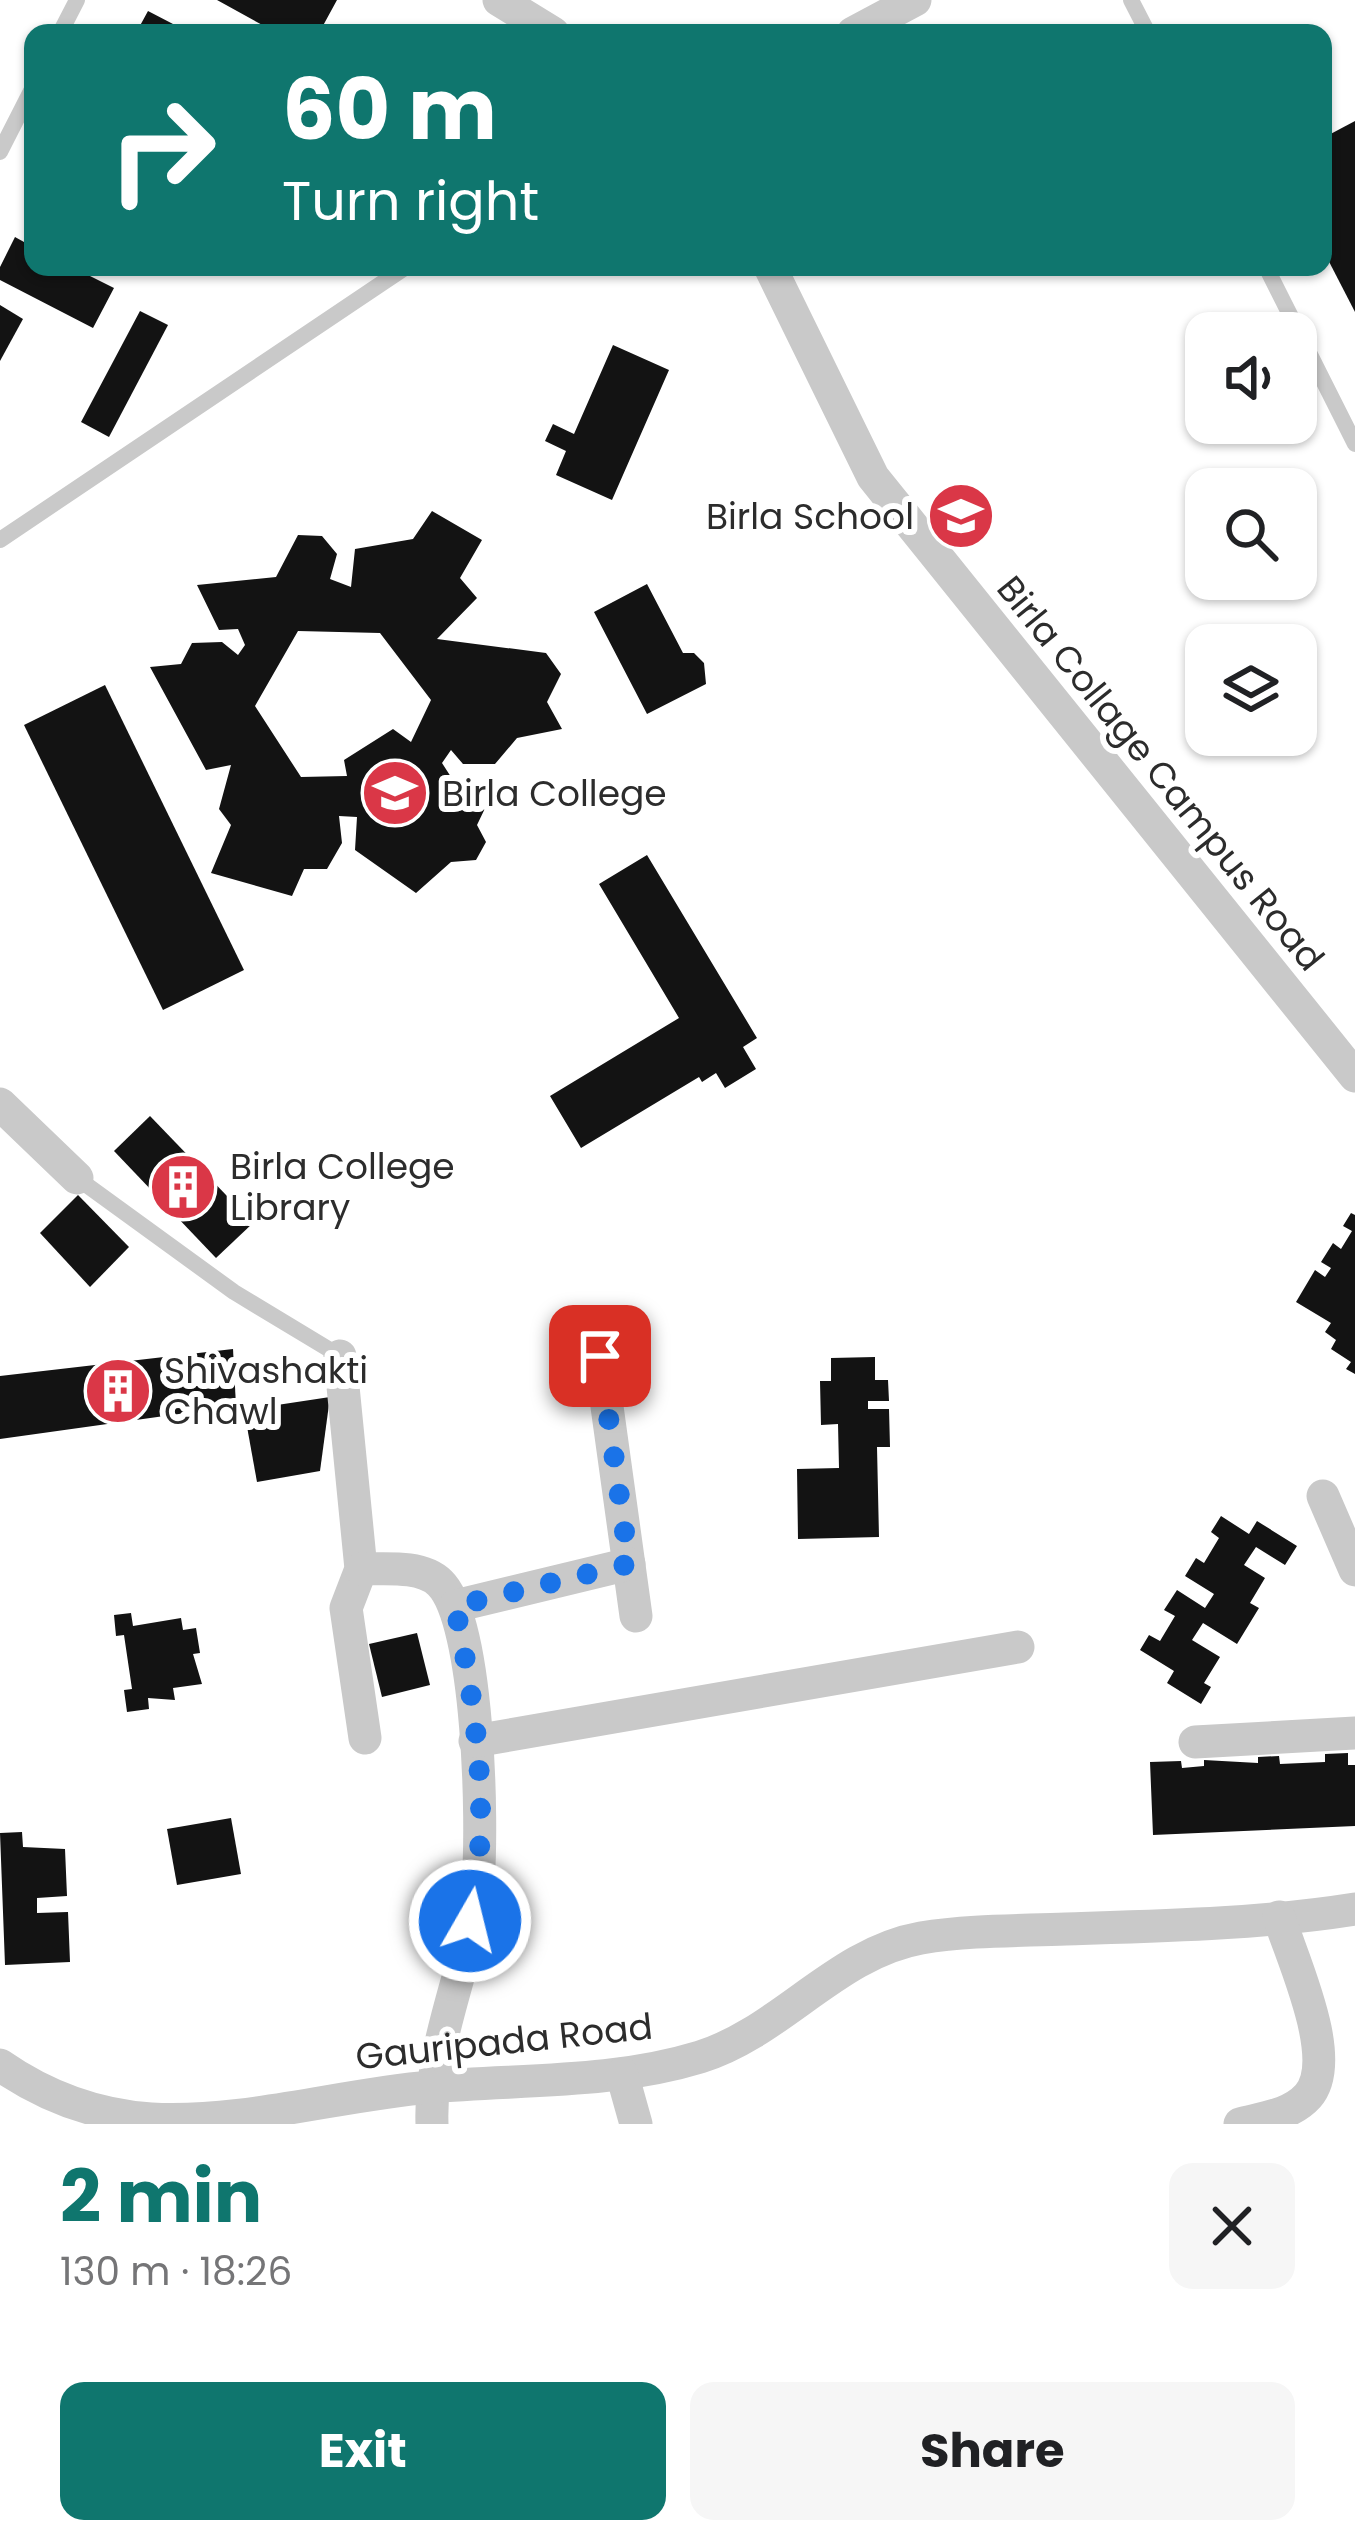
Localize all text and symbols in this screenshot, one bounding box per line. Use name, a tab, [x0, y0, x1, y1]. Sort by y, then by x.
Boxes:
text: 60 m	[282, 51, 497, 168]
icon: right	[84, 72, 240, 228]
text: Turn right	[282, 163, 539, 239]
map controls	[1185, 312, 1317, 756]
button: sound	[1185, 312, 1317, 444]
button: search	[1185, 468, 1317, 600]
school or university icon: Birla School	[926, 481, 996, 551]
place label: Birla School	[706, 491, 914, 542]
street label: Birla Collage Campus Road	[985, 565, 1336, 982]
button: layers	[1185, 624, 1317, 756]
school or university icon: Birla College	[360, 758, 430, 828]
place label: Birla College	[442, 768, 667, 819]
place label: Birla College Library	[230, 1141, 455, 1233]
building icon: Birla College Library	[148, 1152, 218, 1222]
pin	[549, 1305, 651, 1407]
icon: arrive	[567, 1323, 633, 1389]
place label: Shivashakti Chawl	[164, 1345, 368, 1437]
building icon: Shivashakti Chawl	[83, 1356, 153, 1426]
position arrow	[407, 1858, 533, 1984]
street label: Gauripada Road	[353, 2001, 655, 2082]
text: 2 min	[60, 2146, 262, 2247]
button: close	[1169, 2163, 1295, 2289]
text: 130 m · 18:26	[60, 2244, 292, 2299]
button: Exit	[60, 2382, 666, 2520]
button: Share	[690, 2382, 1295, 2520]

